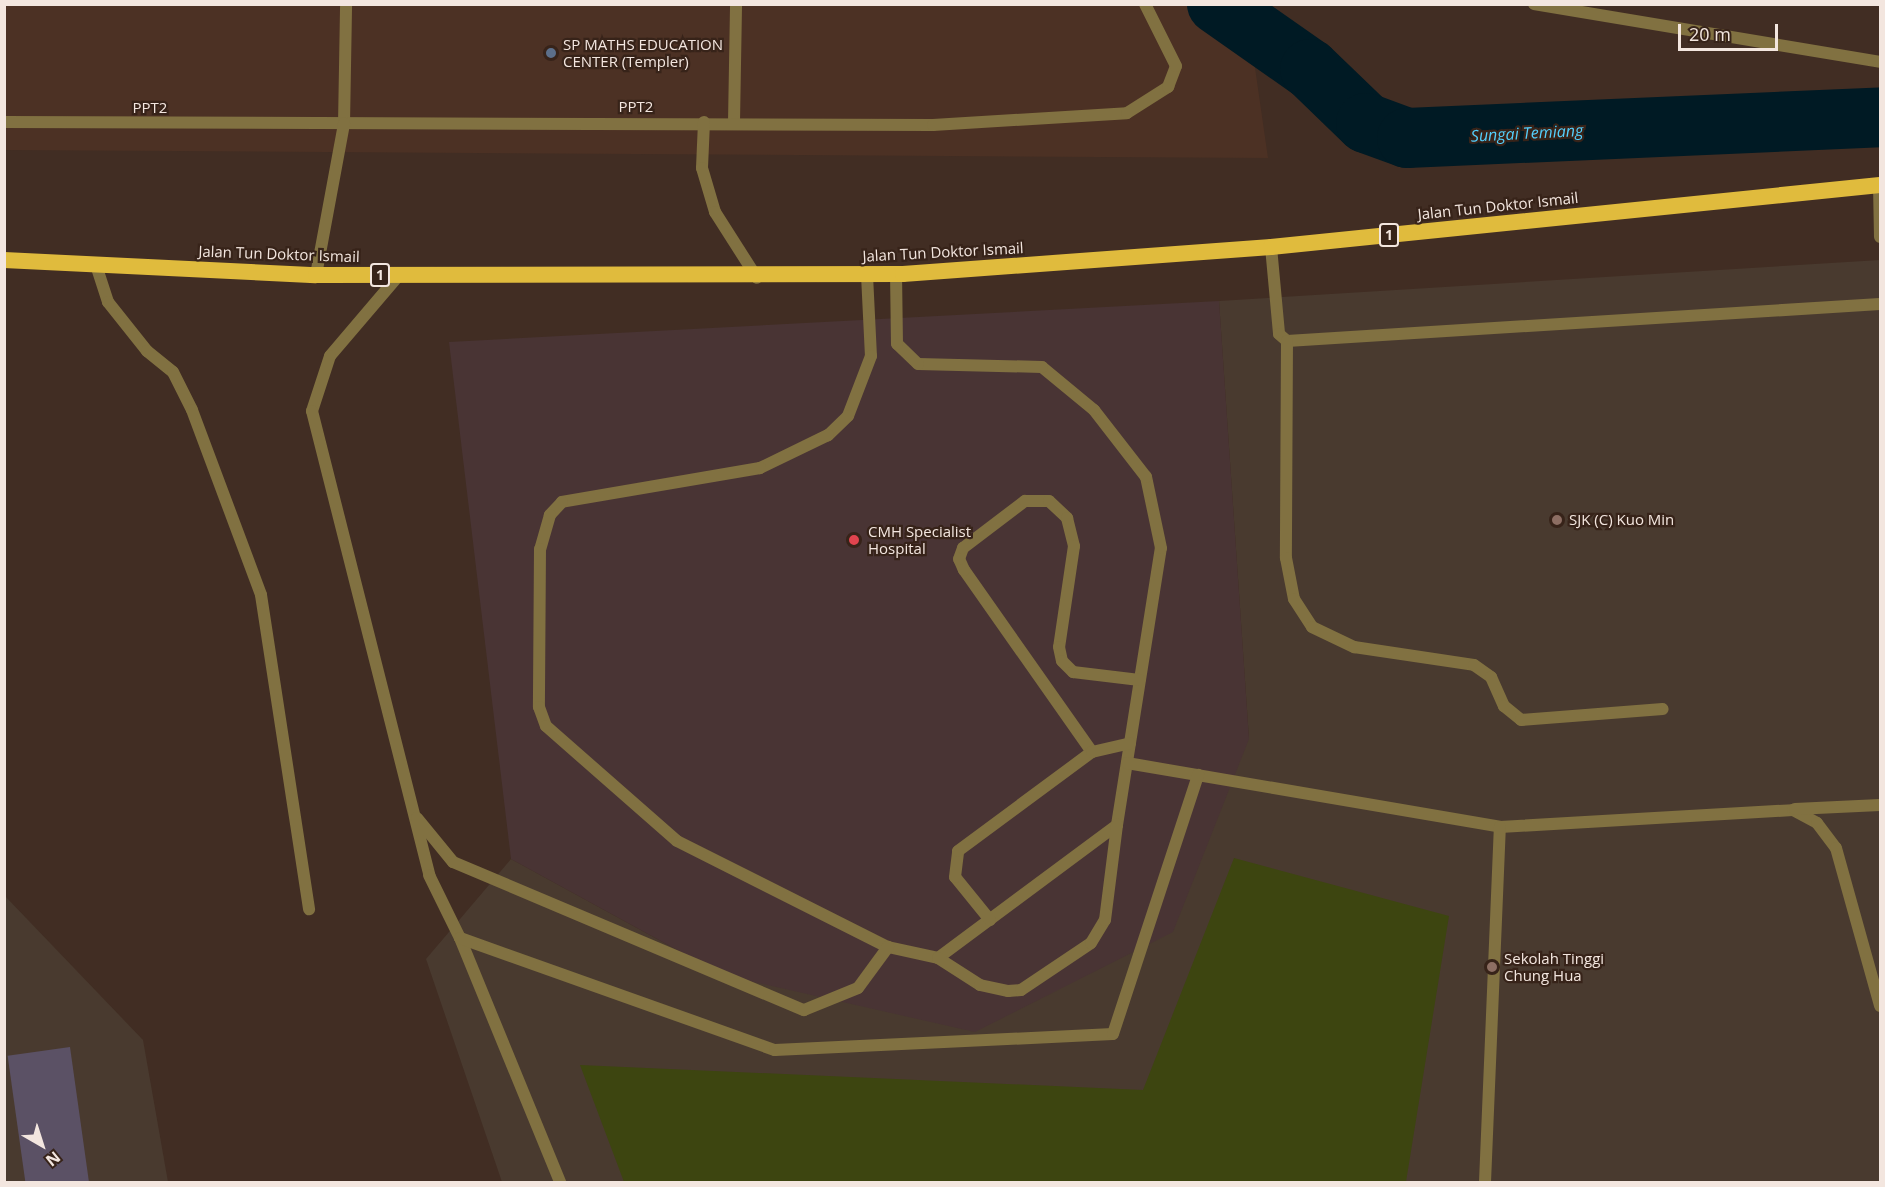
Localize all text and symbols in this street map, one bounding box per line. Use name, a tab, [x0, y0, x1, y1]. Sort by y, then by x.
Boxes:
scale bar	[1681, 12, 1782, 50]
text: 20 m	[1689, 22, 1731, 46]
place label: SP MATHS EDUCATION CENTER (Templer)	[563, 35, 723, 70]
marker: SP MATHS EDUCATION CENTER (Templer)	[544, 46, 558, 60]
street label: PPT2	[619, 98, 653, 116]
street label: PPT2	[133, 99, 167, 117]
water label: Sungai Temiang	[1470, 120, 1584, 146]
street label: Jalan Tun Doktor Ismail	[1417, 189, 1579, 223]
road number: 1	[1378, 224, 1400, 246]
street label: Jalan Tun Doktor Ismail	[862, 239, 1024, 265]
street label: Jalan Tun Doktor Ismail	[198, 242, 360, 266]
road number: 1	[370, 264, 391, 286]
place label: SJK (C) Kuo Min	[1569, 511, 1674, 529]
marker: SJK (C) Kuo Min	[1550, 513, 1564, 527]
place label: CMH Specialist Hospital	[868, 522, 971, 557]
marker: CMH Specialist Hospital	[845, 531, 863, 549]
place label: Sekolah Tinggi Chung Hua	[1504, 949, 1604, 984]
marker: Sekolah Tinggi Chung Hua	[1485, 960, 1499, 974]
north arrow	[12, 1115, 72, 1175]
text: N	[41, 1146, 65, 1172]

